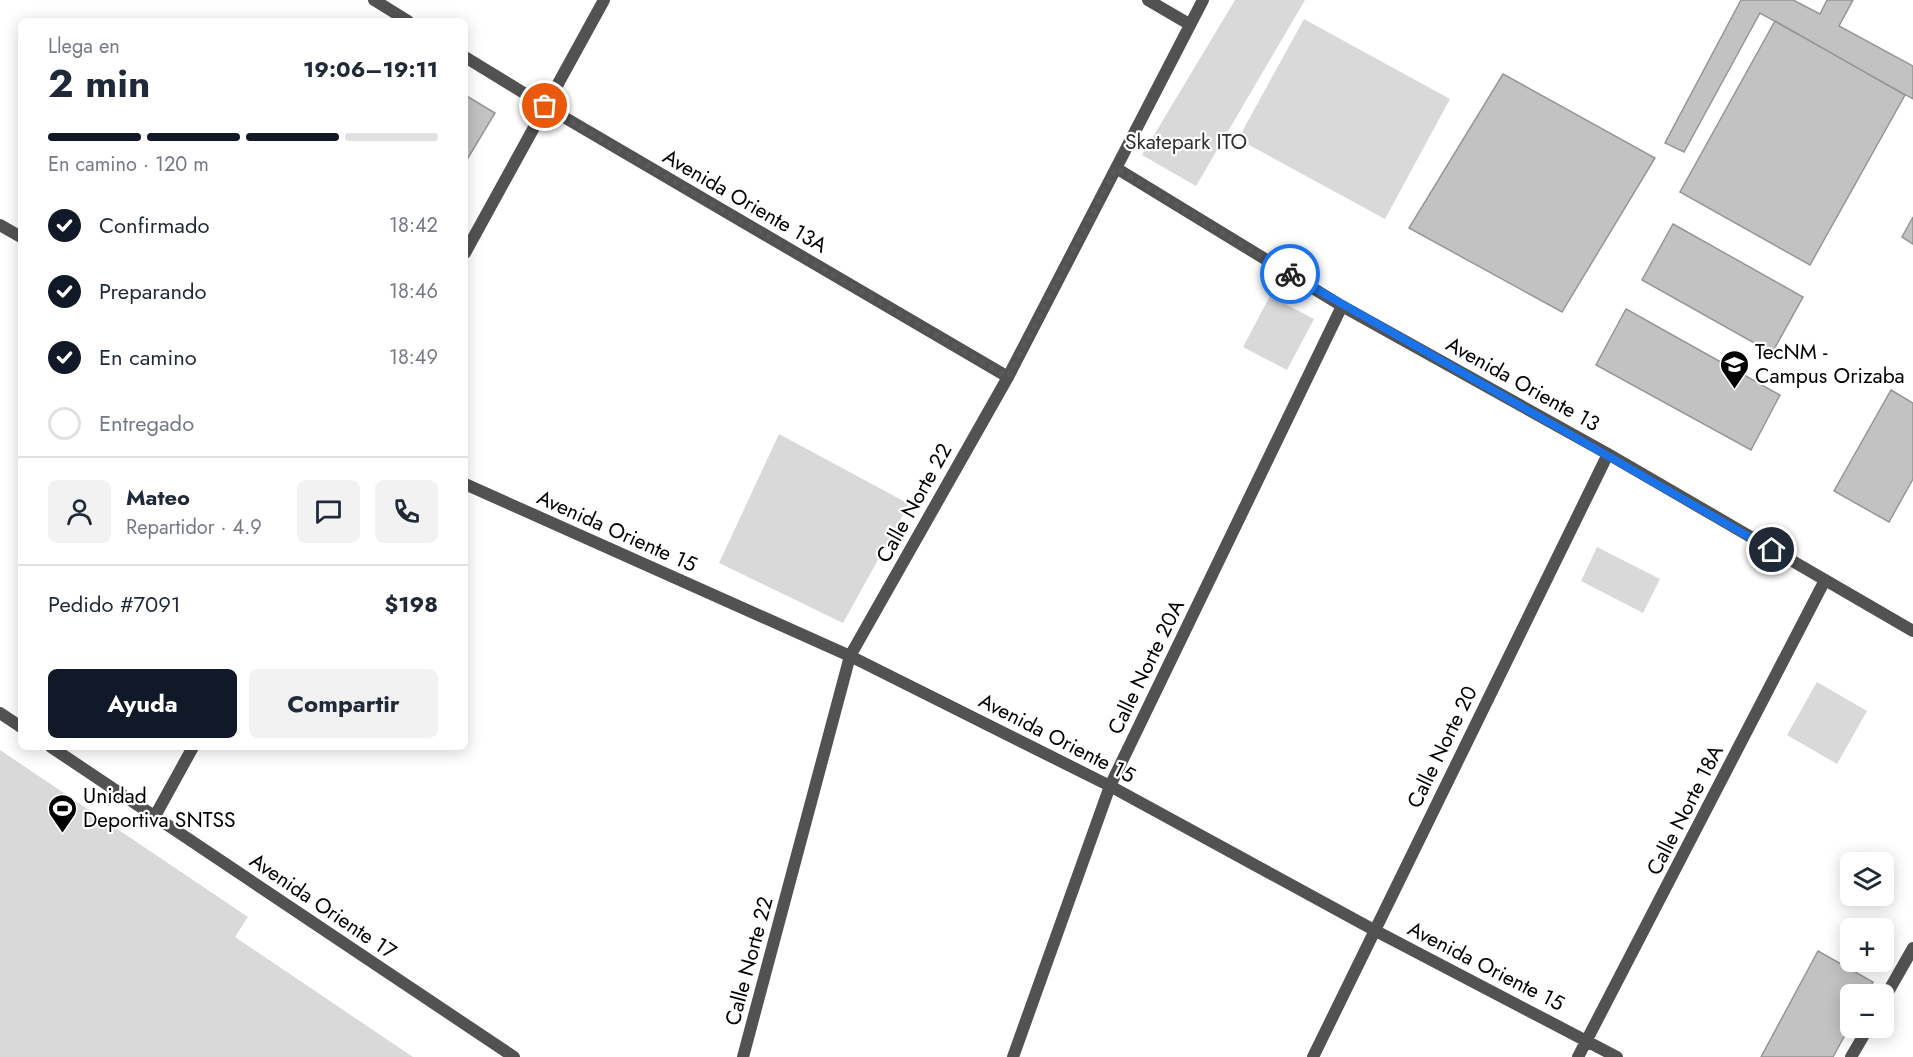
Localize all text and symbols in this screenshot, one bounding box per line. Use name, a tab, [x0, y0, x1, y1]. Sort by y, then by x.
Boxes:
text: Llega en	[48, 32, 120, 61]
text: 19:06–19:11	[303, 53, 438, 85]
text: 2 min	[48, 55, 150, 112]
pin	[519, 80, 570, 131]
icon: bag	[528, 89, 561, 122]
park label: Skatepark ITO	[1125, 127, 1247, 157]
street label: Avenida Oriente 13A	[657, 142, 833, 260]
text: En camino · 120 m	[48, 150, 209, 179]
icon: check	[48, 209, 81, 242]
text: Confirmado	[99, 209, 209, 241]
text: 18:42	[389, 211, 438, 240]
courier	[1260, 244, 1320, 304]
icon: bike	[1274, 258, 1307, 291]
icon: check	[48, 275, 81, 308]
text: Preparando	[99, 275, 207, 307]
text: 18:46	[389, 277, 438, 306]
street label: Avenida Oriente 13	[1441, 329, 1605, 439]
place label: TecNM - Campus Orizaba	[1755, 337, 1905, 391]
icon: check	[48, 341, 81, 374]
text: En camino	[99, 341, 197, 373]
text: 18:49	[389, 343, 438, 372]
school or university icon: TecNM - Campus Orizaba	[1718, 348, 1750, 390]
text: Entregado	[99, 407, 194, 439]
street label: Calle Norte 22	[869, 438, 959, 568]
button: person	[48, 480, 111, 543]
button: chat	[297, 480, 360, 543]
button: phone	[375, 480, 438, 543]
text: Mateo	[126, 481, 190, 513]
street label: Avenida Oriente 15	[532, 482, 702, 580]
text: Repartidor · 4.9	[126, 513, 262, 542]
pin	[1746, 524, 1797, 575]
icon: home	[1755, 533, 1788, 566]
text: Pedido #7091	[48, 588, 181, 620]
text: $198	[385, 588, 438, 620]
street label: Calle Norte 20A	[1100, 594, 1192, 740]
button: Ayuda	[48, 669, 237, 738]
button: Compartir	[249, 669, 438, 738]
street label: Calle Norte 20	[1399, 681, 1485, 813]
street label: Avenida Oriente 15	[974, 686, 1140, 790]
street label: Calle Norte 18A	[1639, 739, 1731, 880]
place label: Unidad Deportiva SNTSS	[83, 781, 235, 835]
sports icon: Unidad Deportiva SNTSS	[46, 792, 78, 834]
street label: Avenida Oriente 17	[244, 846, 402, 966]
map controls	[1840, 852, 1894, 1038]
button: layers	[1840, 852, 1894, 906]
street label: Calle Norte 22	[717, 893, 781, 1029]
street label: Avenida Oriente 15	[1403, 914, 1569, 1018]
button: +	[1840, 918, 1894, 972]
button: −	[1840, 984, 1894, 1038]

